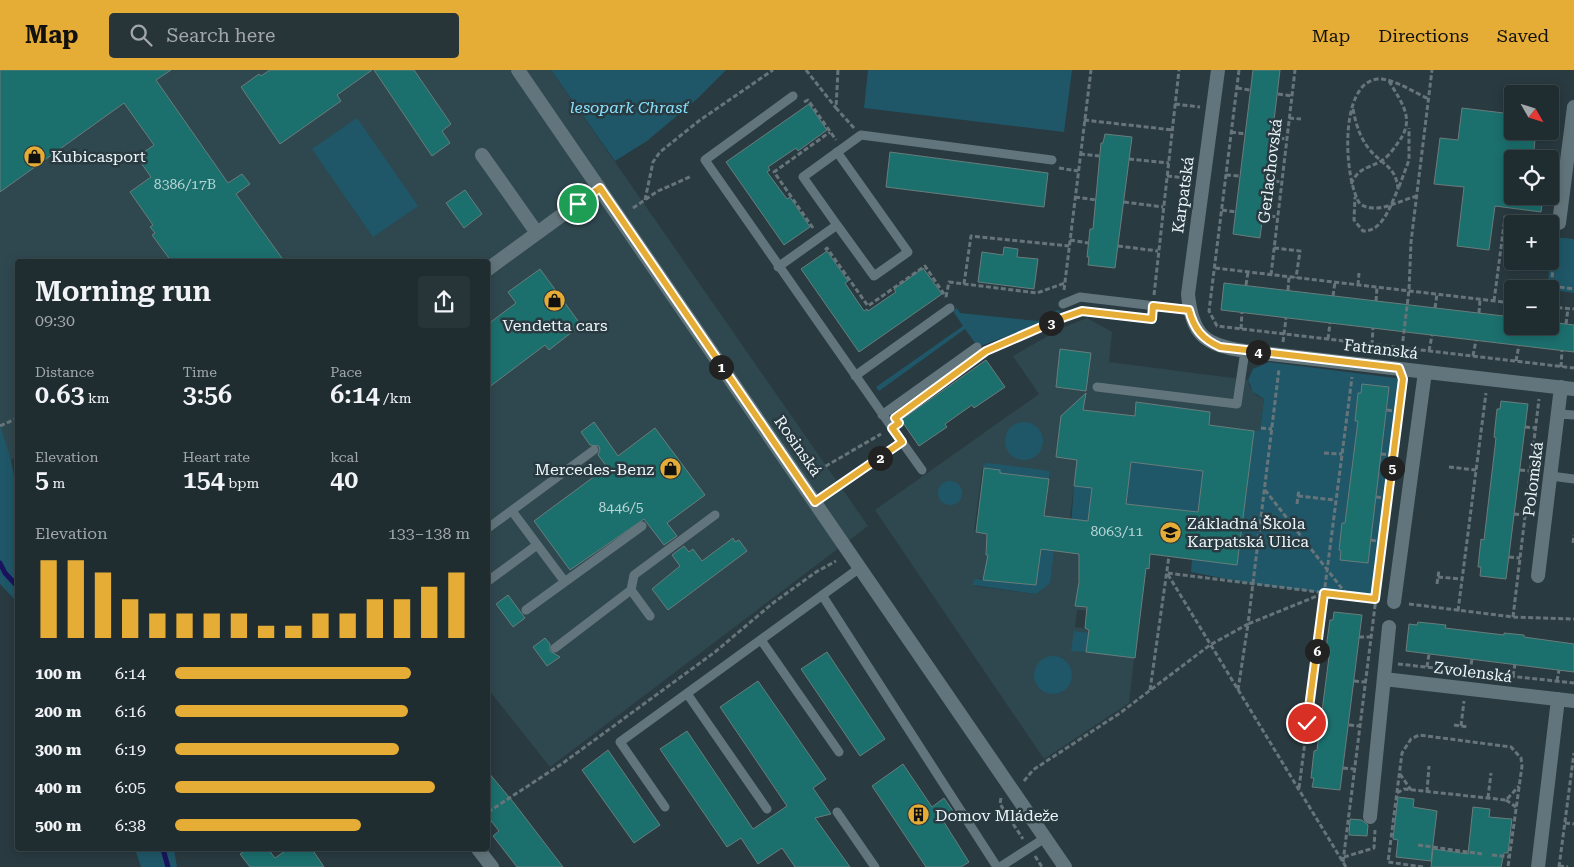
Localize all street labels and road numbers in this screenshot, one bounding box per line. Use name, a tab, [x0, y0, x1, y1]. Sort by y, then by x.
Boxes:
street label: Gerlachovská	[1254, 117, 1286, 224]
street label: Karpatská	[1168, 155, 1198, 235]
street label: Fatranská	[1343, 335, 1419, 363]
street label: Rosinská	[770, 412, 826, 480]
street label: Polomská	[1519, 440, 1547, 517]
street label: Zvolenská	[1433, 658, 1514, 686]

